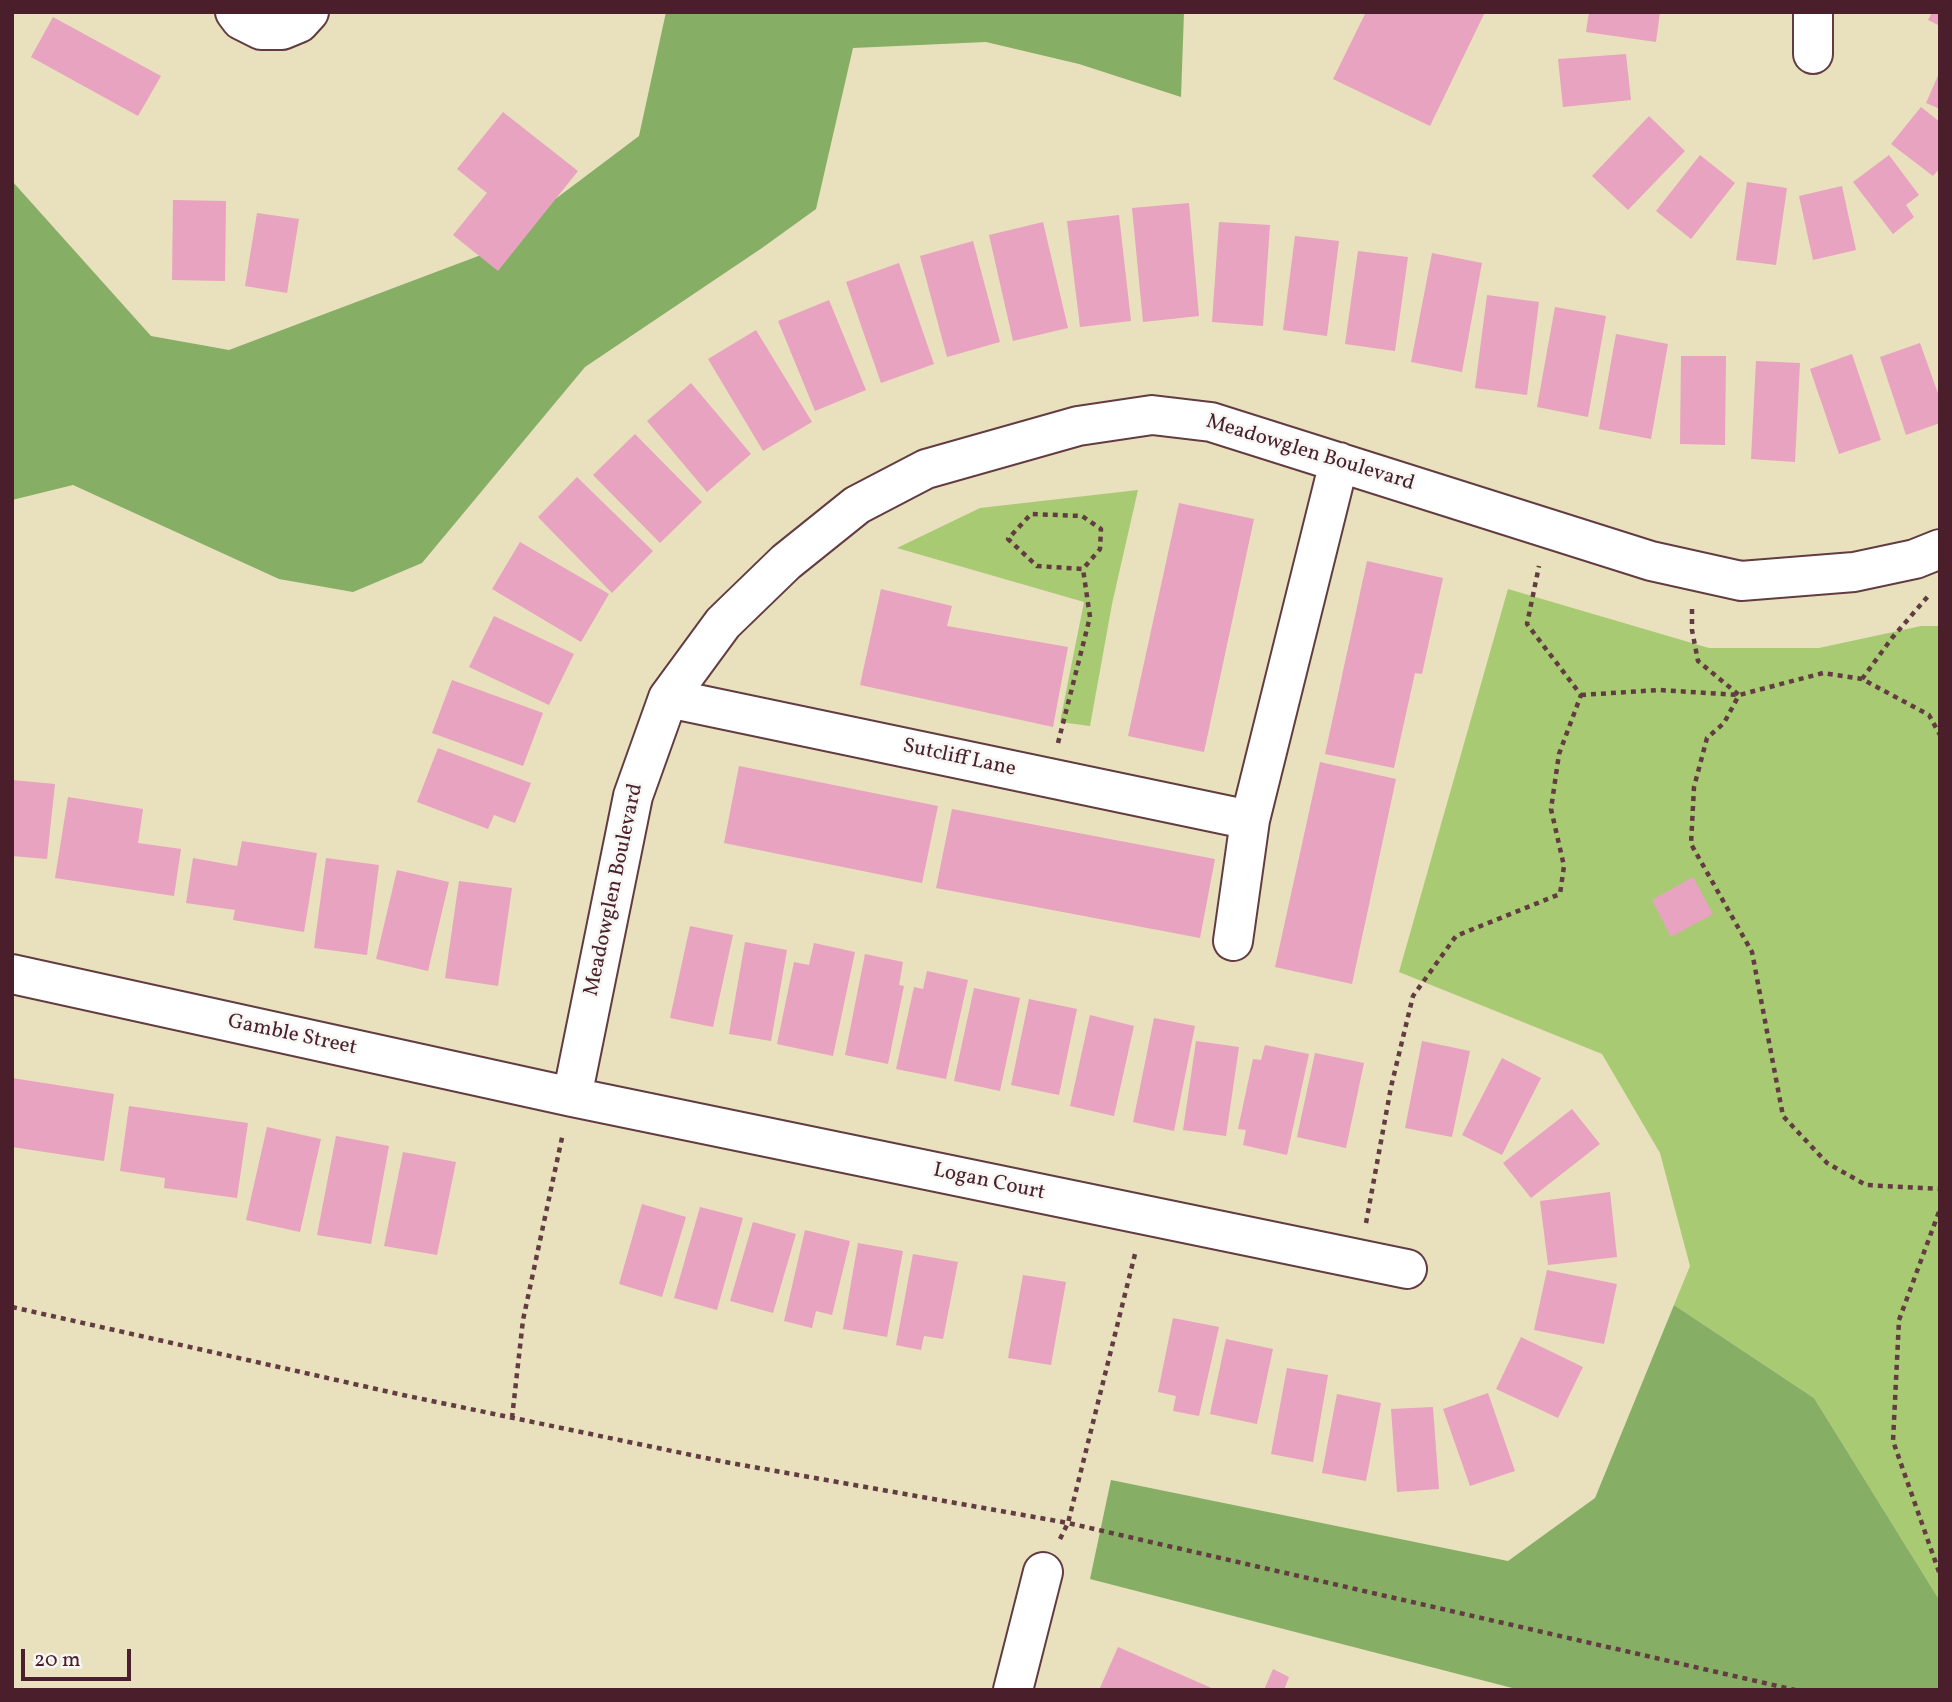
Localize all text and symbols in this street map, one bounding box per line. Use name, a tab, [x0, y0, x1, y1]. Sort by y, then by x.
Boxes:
street label: Meadowglen Boulevard	[1203, 410, 1417, 498]
street label: Sutcliff Lane	[900, 735, 1018, 783]
street label: Meadowglen Boulevard	[580, 781, 650, 999]
street label: Gamble Street	[225, 1010, 359, 1062]
street label: Logan Court	[931, 1159, 1047, 1207]
scale bar	[24, 1636, 135, 1680]
text: 20 m	[34, 1646, 80, 1675]

